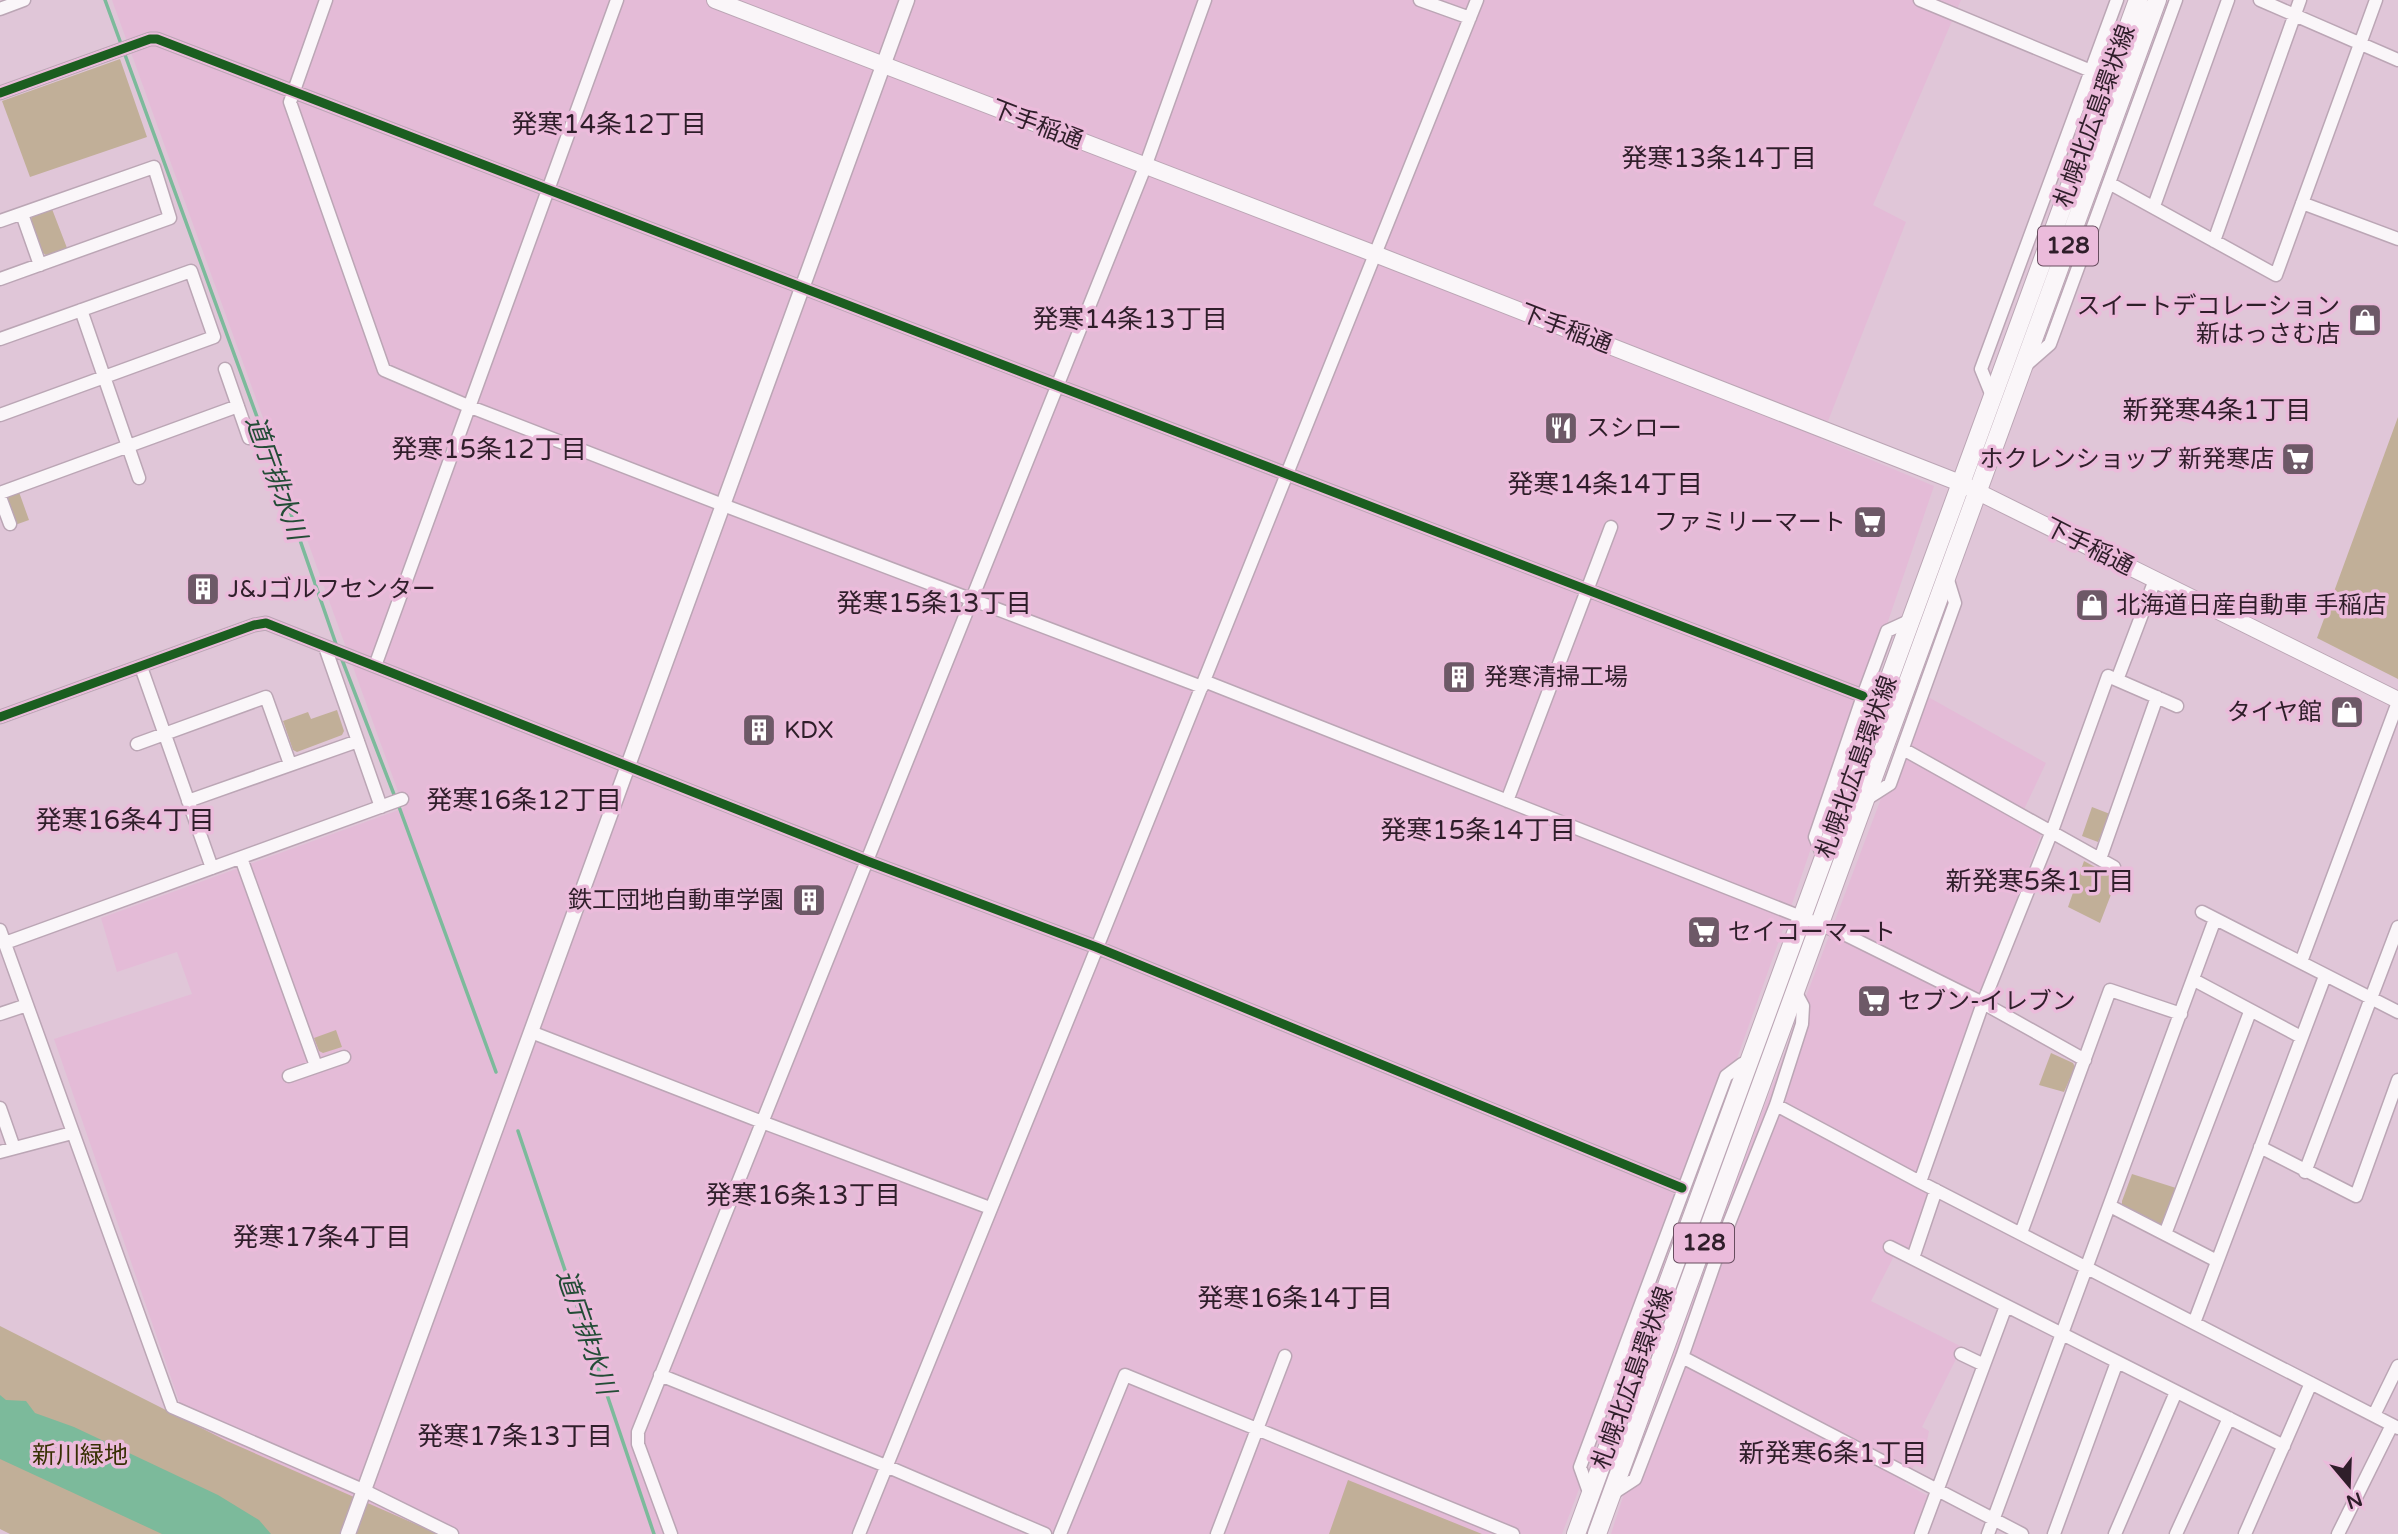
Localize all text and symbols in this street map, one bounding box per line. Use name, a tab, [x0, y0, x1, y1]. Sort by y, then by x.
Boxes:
street label: 札幌北広島環状線	[2049, 21, 2141, 211]
street label: 下手稲通	[987, 94, 1087, 156]
district label: 発寒14条12丁目	[511, 109, 707, 140]
district label: 発寒13条14丁目	[1621, 143, 1817, 174]
road number: 128	[2038, 227, 2098, 266]
place label: スイートデコレーション 新はっさむ店	[2076, 292, 2340, 349]
street label: 下手稲通	[1516, 298, 1616, 360]
shop icon: スイートデコレーション 新はっさむ店	[2346, 301, 2384, 339]
district label: 発寒14条13丁目	[1032, 304, 1228, 335]
district label: 新発寒4条1丁目	[2123, 395, 2311, 426]
restaurant icon: スシロー	[1542, 409, 1580, 447]
water label: 道庁排水川	[239, 412, 314, 547]
place label: スシロー	[1586, 414, 1682, 443]
district label: 発寒15条12丁目	[391, 434, 587, 465]
supermarket icon: ホクレンショップ 新発寒店	[2279, 440, 2317, 478]
place label: ホクレンショップ 新発寒店	[1980, 445, 2274, 474]
district label: 発寒14条14丁目	[1507, 469, 1703, 500]
supermarket icon: ファミリーマート	[1851, 503, 1889, 541]
place label: ファミリーマート	[1654, 508, 1846, 537]
street label: 下手稲通	[2040, 512, 2138, 582]
building icon: J&Jゴルフセンター	[184, 570, 222, 608]
place label: J&Jゴルフセンター	[228, 575, 436, 604]
shop icon: 北海道日産自動車 手稲店	[2073, 586, 2111, 624]
district label: 発寒15条13丁目	[836, 588, 1032, 619]
place label: 北海道日産自動車 手稲店	[2116, 591, 2386, 620]
building icon: 発寒清掃工場	[1440, 658, 1478, 696]
place label: 発寒清掃工場	[1484, 663, 1628, 692]
street label: 札幌北広島環状線	[1811, 672, 1903, 862]
shop icon: タイヤ館	[2328, 693, 2366, 731]
place label: タイヤ館	[2227, 698, 2322, 727]
building icon: KDX	[740, 711, 778, 749]
place label: KDX	[784, 716, 834, 745]
district label: 発寒16条12丁目	[426, 785, 622, 816]
district label: 発寒16条4丁目	[36, 805, 214, 836]
district label: 発寒15条14丁目	[1380, 815, 1576, 846]
district label: 新発寒5条1丁目	[1946, 866, 2134, 897]
building icon: 鉄工団地自動車学園	[790, 881, 828, 919]
place label: 鉄工団地自動車学園	[568, 886, 784, 915]
supermarket icon: セイコーマート	[1685, 913, 1723, 951]
place label: セイコーマート	[1728, 918, 1896, 947]
supermarket icon: セブン-イレブン	[1855, 982, 1893, 1020]
place label: セブン-イレブン	[1898, 987, 2076, 1016]
district label: 発寒16条13丁目	[705, 1180, 901, 1211]
district label: 発寒17条4丁目	[233, 1222, 411, 1253]
road number: 128	[1674, 1224, 1734, 1262]
water label: 道庁排水川	[550, 1265, 623, 1401]
district label: 発寒16条14丁目	[1197, 1283, 1393, 1314]
street label: 札幌北広島環状線	[1587, 1283, 1679, 1473]
district label: 発寒17条13丁目	[417, 1421, 613, 1452]
district label: 新発寒6条1丁目	[1739, 1438, 1927, 1469]
park label: 新川緑地	[32, 1441, 128, 1470]
north arrow	[2314, 1450, 2384, 1520]
text: N	[2343, 1487, 2365, 1513]

